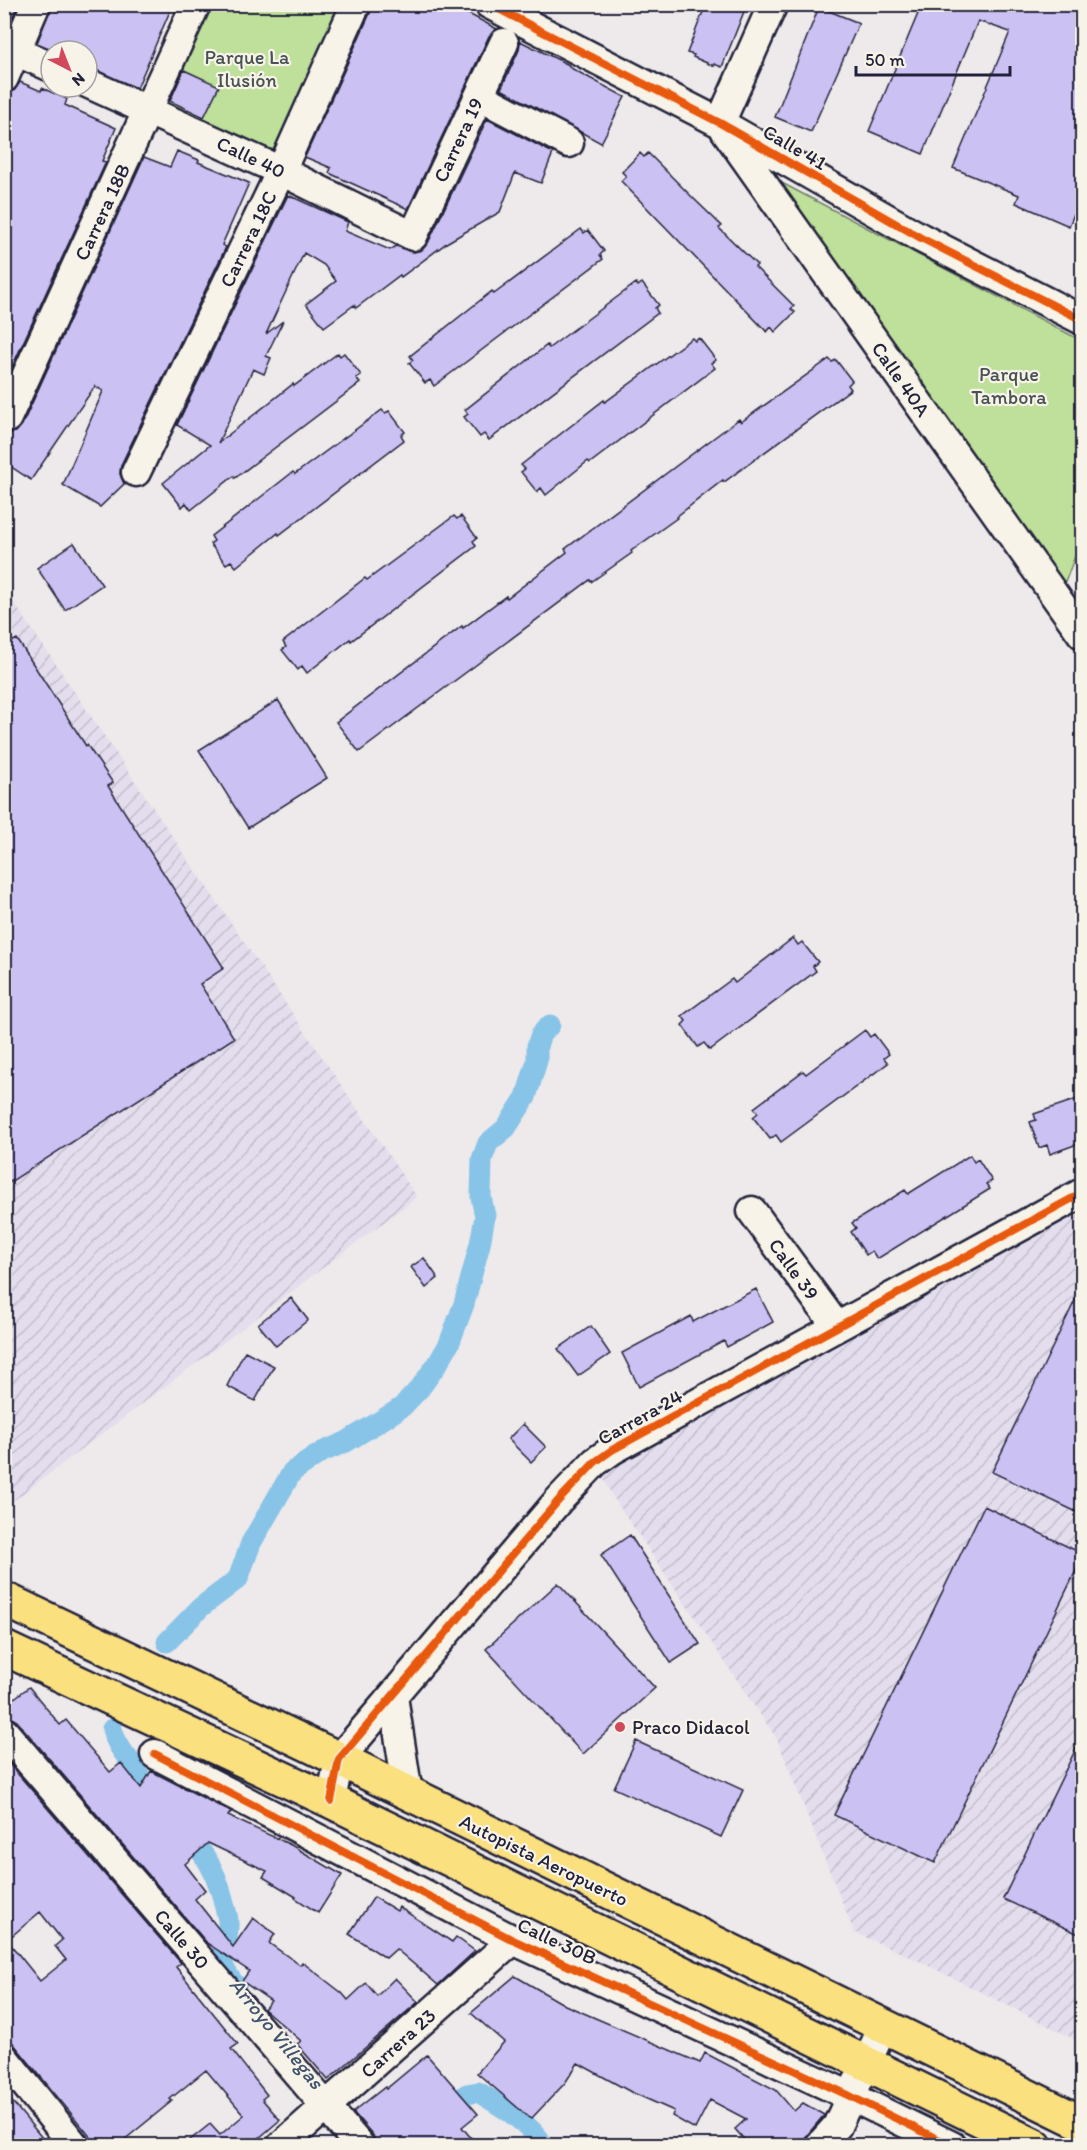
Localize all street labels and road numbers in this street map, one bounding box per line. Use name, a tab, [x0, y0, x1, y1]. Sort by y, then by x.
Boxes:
street label: Carrera 19	[428, 94, 488, 186]
street label: Calle 41	[759, 119, 831, 175]
street label: Calle 40	[213, 131, 289, 183]
street label: Carrera 18B	[69, 160, 135, 264]
street label: Carrera 18C	[214, 187, 282, 291]
street label: Calle 40A	[867, 337, 936, 421]
street label: Calle 39	[764, 1234, 824, 1304]
street label: Carrera 24	[593, 1384, 687, 1450]
street label: Autopista Aeropuerto	[456, 1809, 632, 1911]
street label: Calle 30	[149, 1904, 215, 1974]
street label: Calle 30B	[514, 1912, 601, 1970]
street label: Carrera 23	[356, 2003, 440, 2083]

